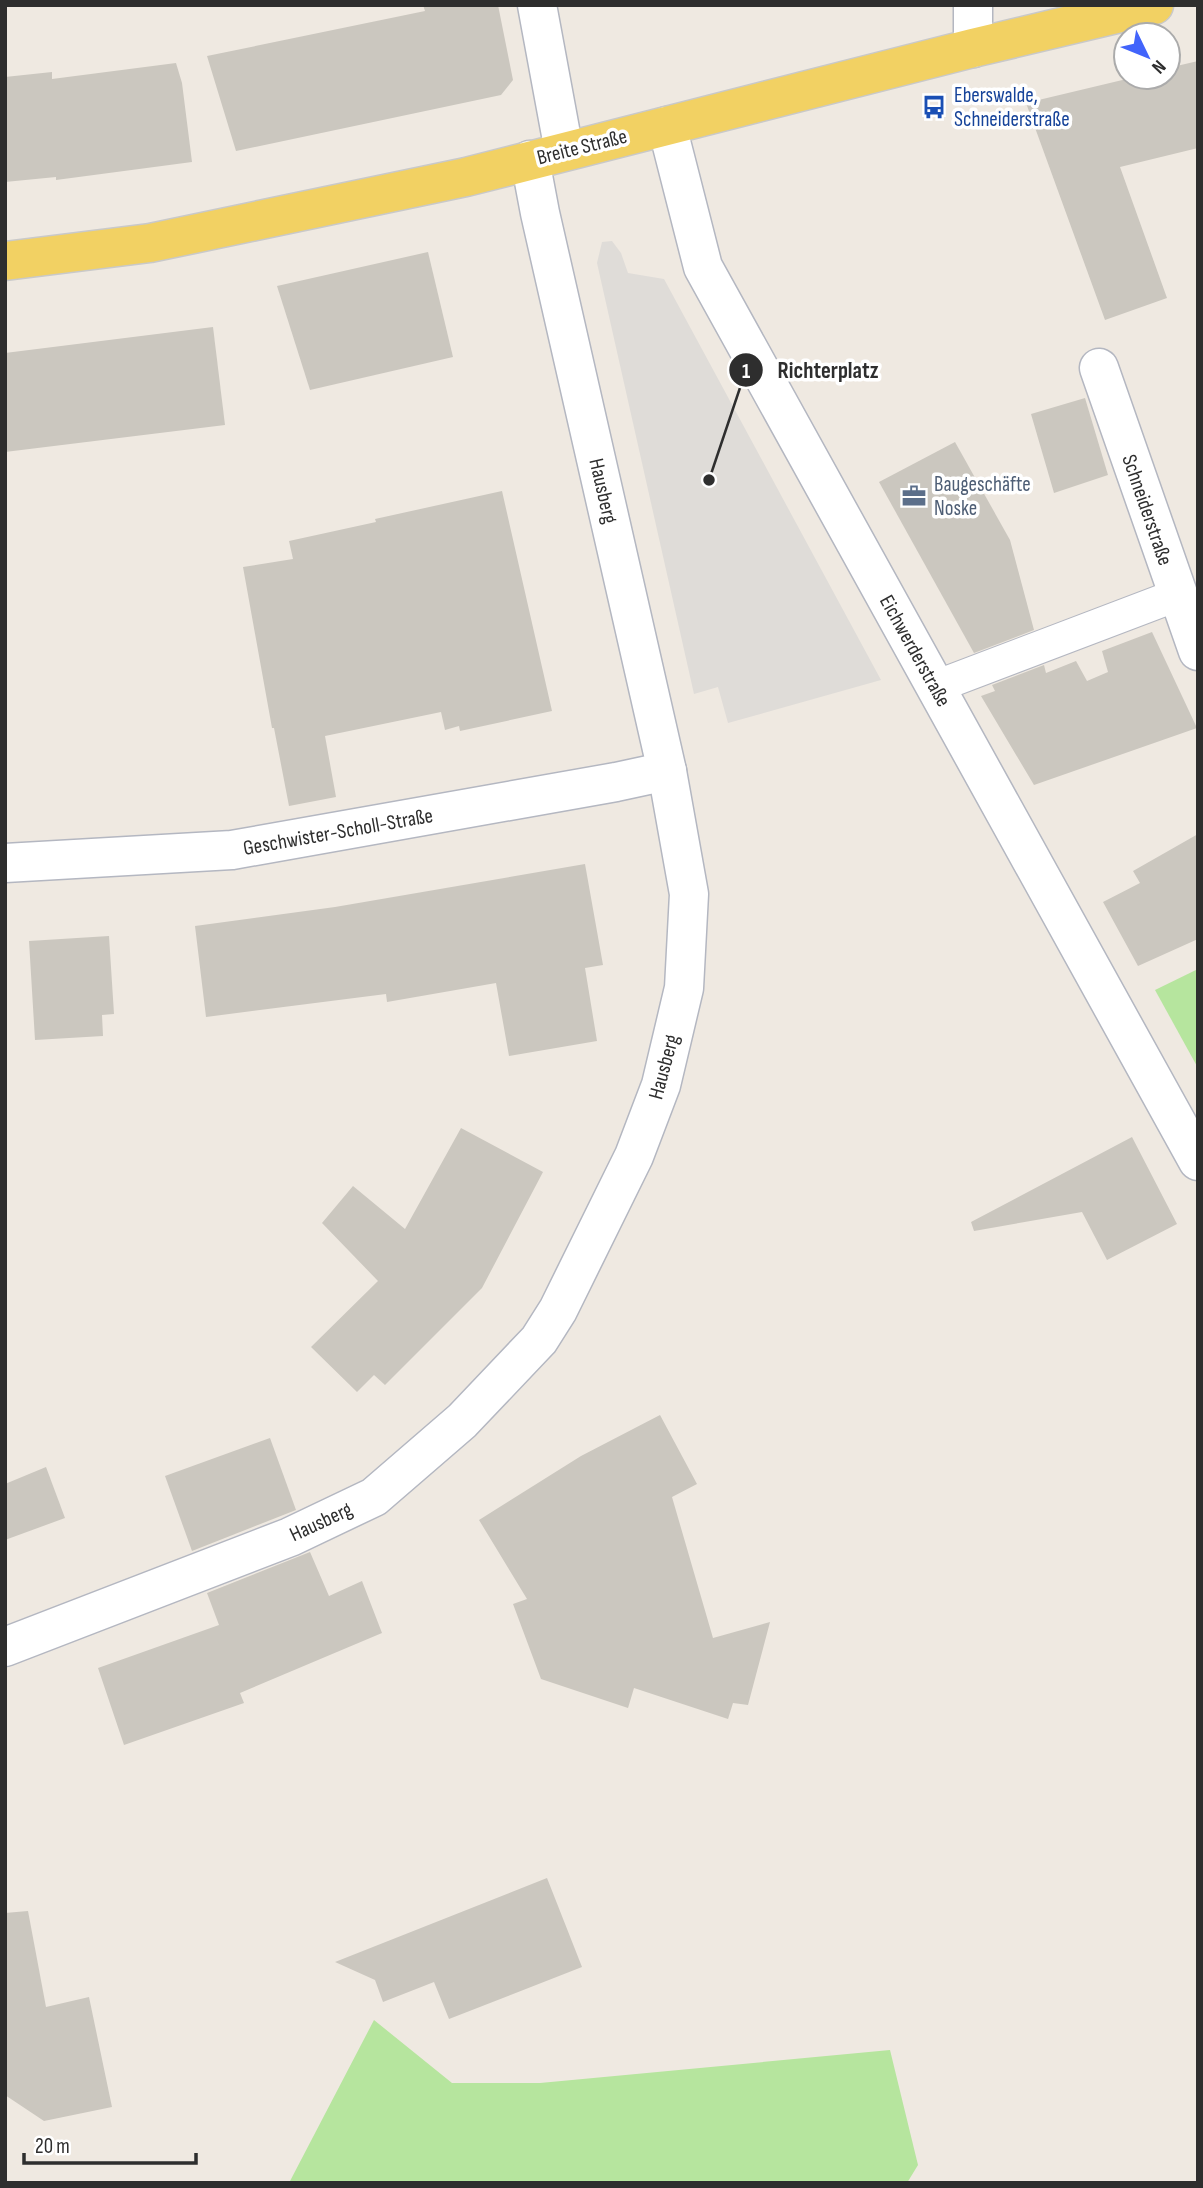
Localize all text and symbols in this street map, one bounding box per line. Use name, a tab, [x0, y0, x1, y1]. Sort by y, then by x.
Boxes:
north arrow	[1112, 21, 1182, 91]
text: N	[1146, 55, 1170, 78]
place label: Eberswalde, Schneiderstraße	[954, 83, 1070, 132]
bus stop icon: Eberswalde, Schneiderstraße	[920, 93, 948, 121]
street label: Breite Straße	[534, 124, 630, 170]
callout: Richterplatz	[728, 348, 892, 392]
text: Richterplatz	[777, 357, 879, 385]
text: 1	[742, 359, 750, 384]
street label: Schneiderstraße	[1116, 451, 1178, 569]
street label: Hausberg	[583, 456, 623, 526]
place label: Baugeschäfte Noske	[934, 472, 1031, 521]
office icon: Baugeschäfte Noske	[900, 482, 928, 510]
street label: Eichwerderstraße	[874, 591, 956, 711]
street label: Geschwister-Scholl-Straße	[241, 803, 435, 861]
street label: Hausberg	[643, 1032, 685, 1102]
street label: Hausberg	[286, 1497, 356, 1547]
scale bar	[24, 2122, 196, 2166]
text: 20 m	[35, 2134, 70, 2159]

